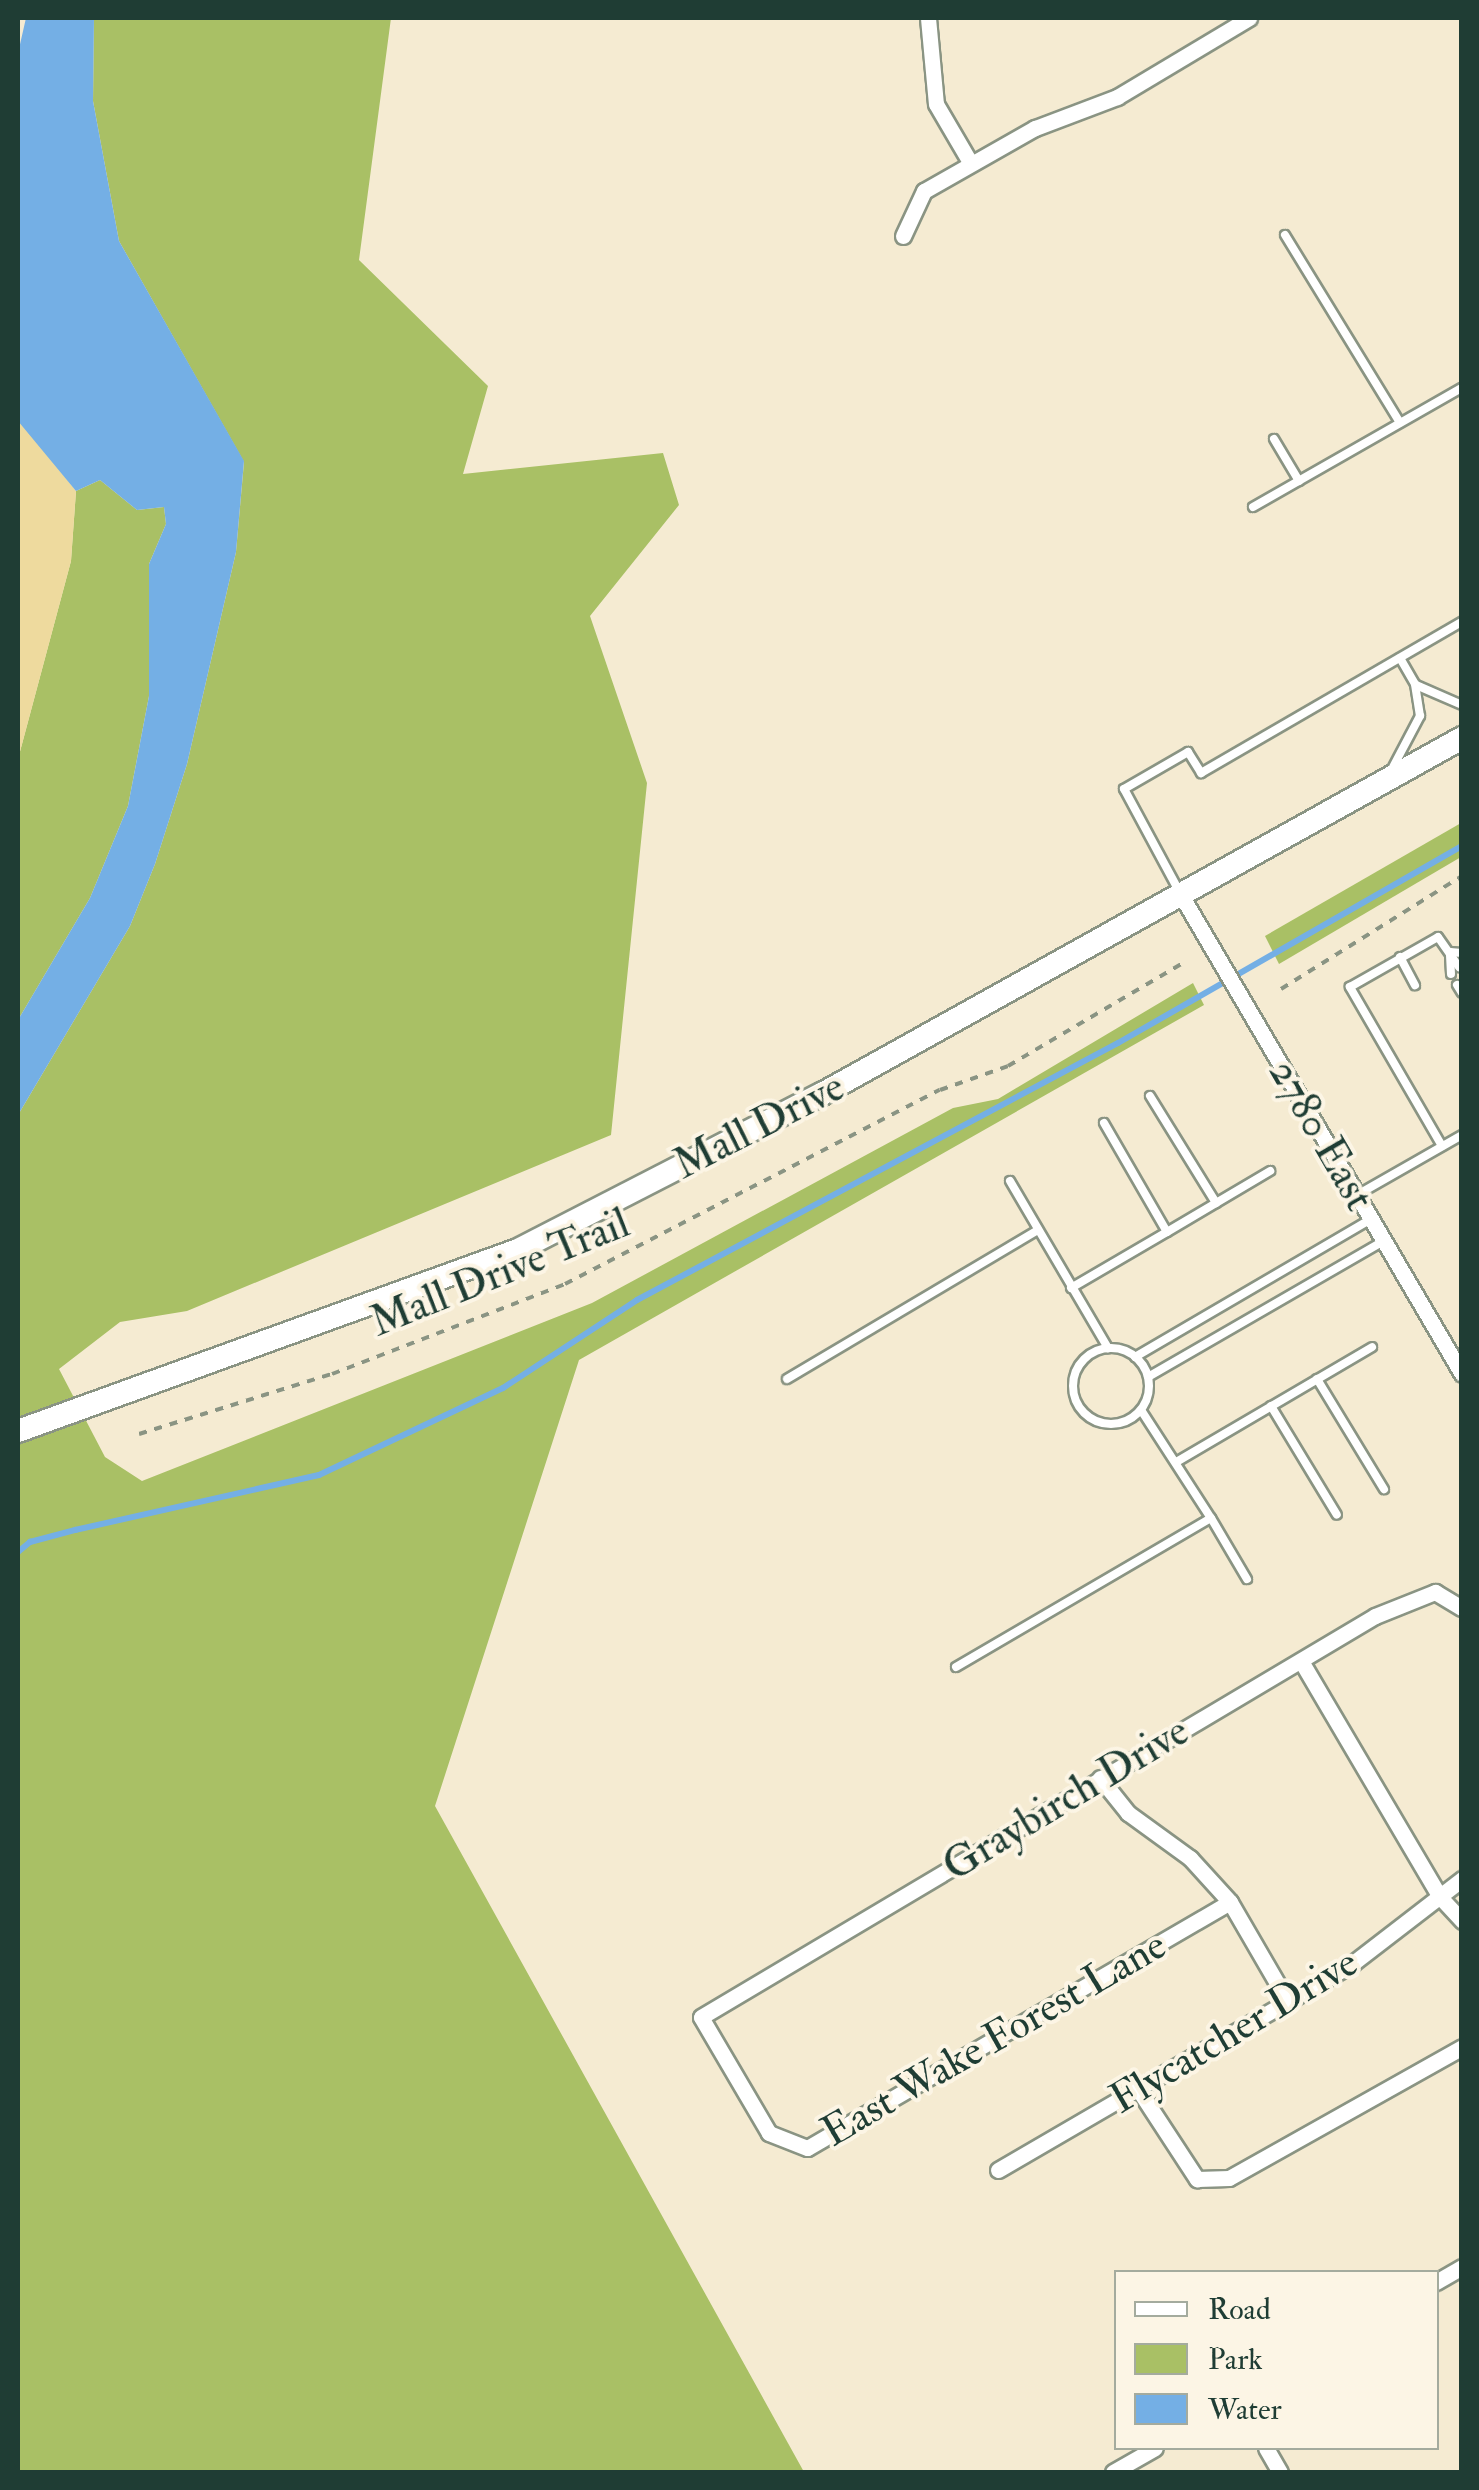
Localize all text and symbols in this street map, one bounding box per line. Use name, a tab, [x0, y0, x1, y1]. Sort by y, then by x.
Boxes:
street label: 2780 East	[1258, 1050, 1384, 1220]
street label: Mall Drive	[666, 1062, 852, 1190]
street label: Mall Drive Trail	[363, 1198, 637, 1348]
street label: Graybirch Drive	[934, 1706, 1198, 1892]
street label: East Wake Forest Lane	[813, 1920, 1175, 2158]
street label: Flycatcher Drive	[1101, 1937, 1367, 2125]
legend	[1114, 2270, 1439, 2450]
text: Road	[1208, 2291, 1271, 2328]
text: Park	[1208, 2341, 1263, 2378]
text: Water	[1208, 2391, 1282, 2428]

